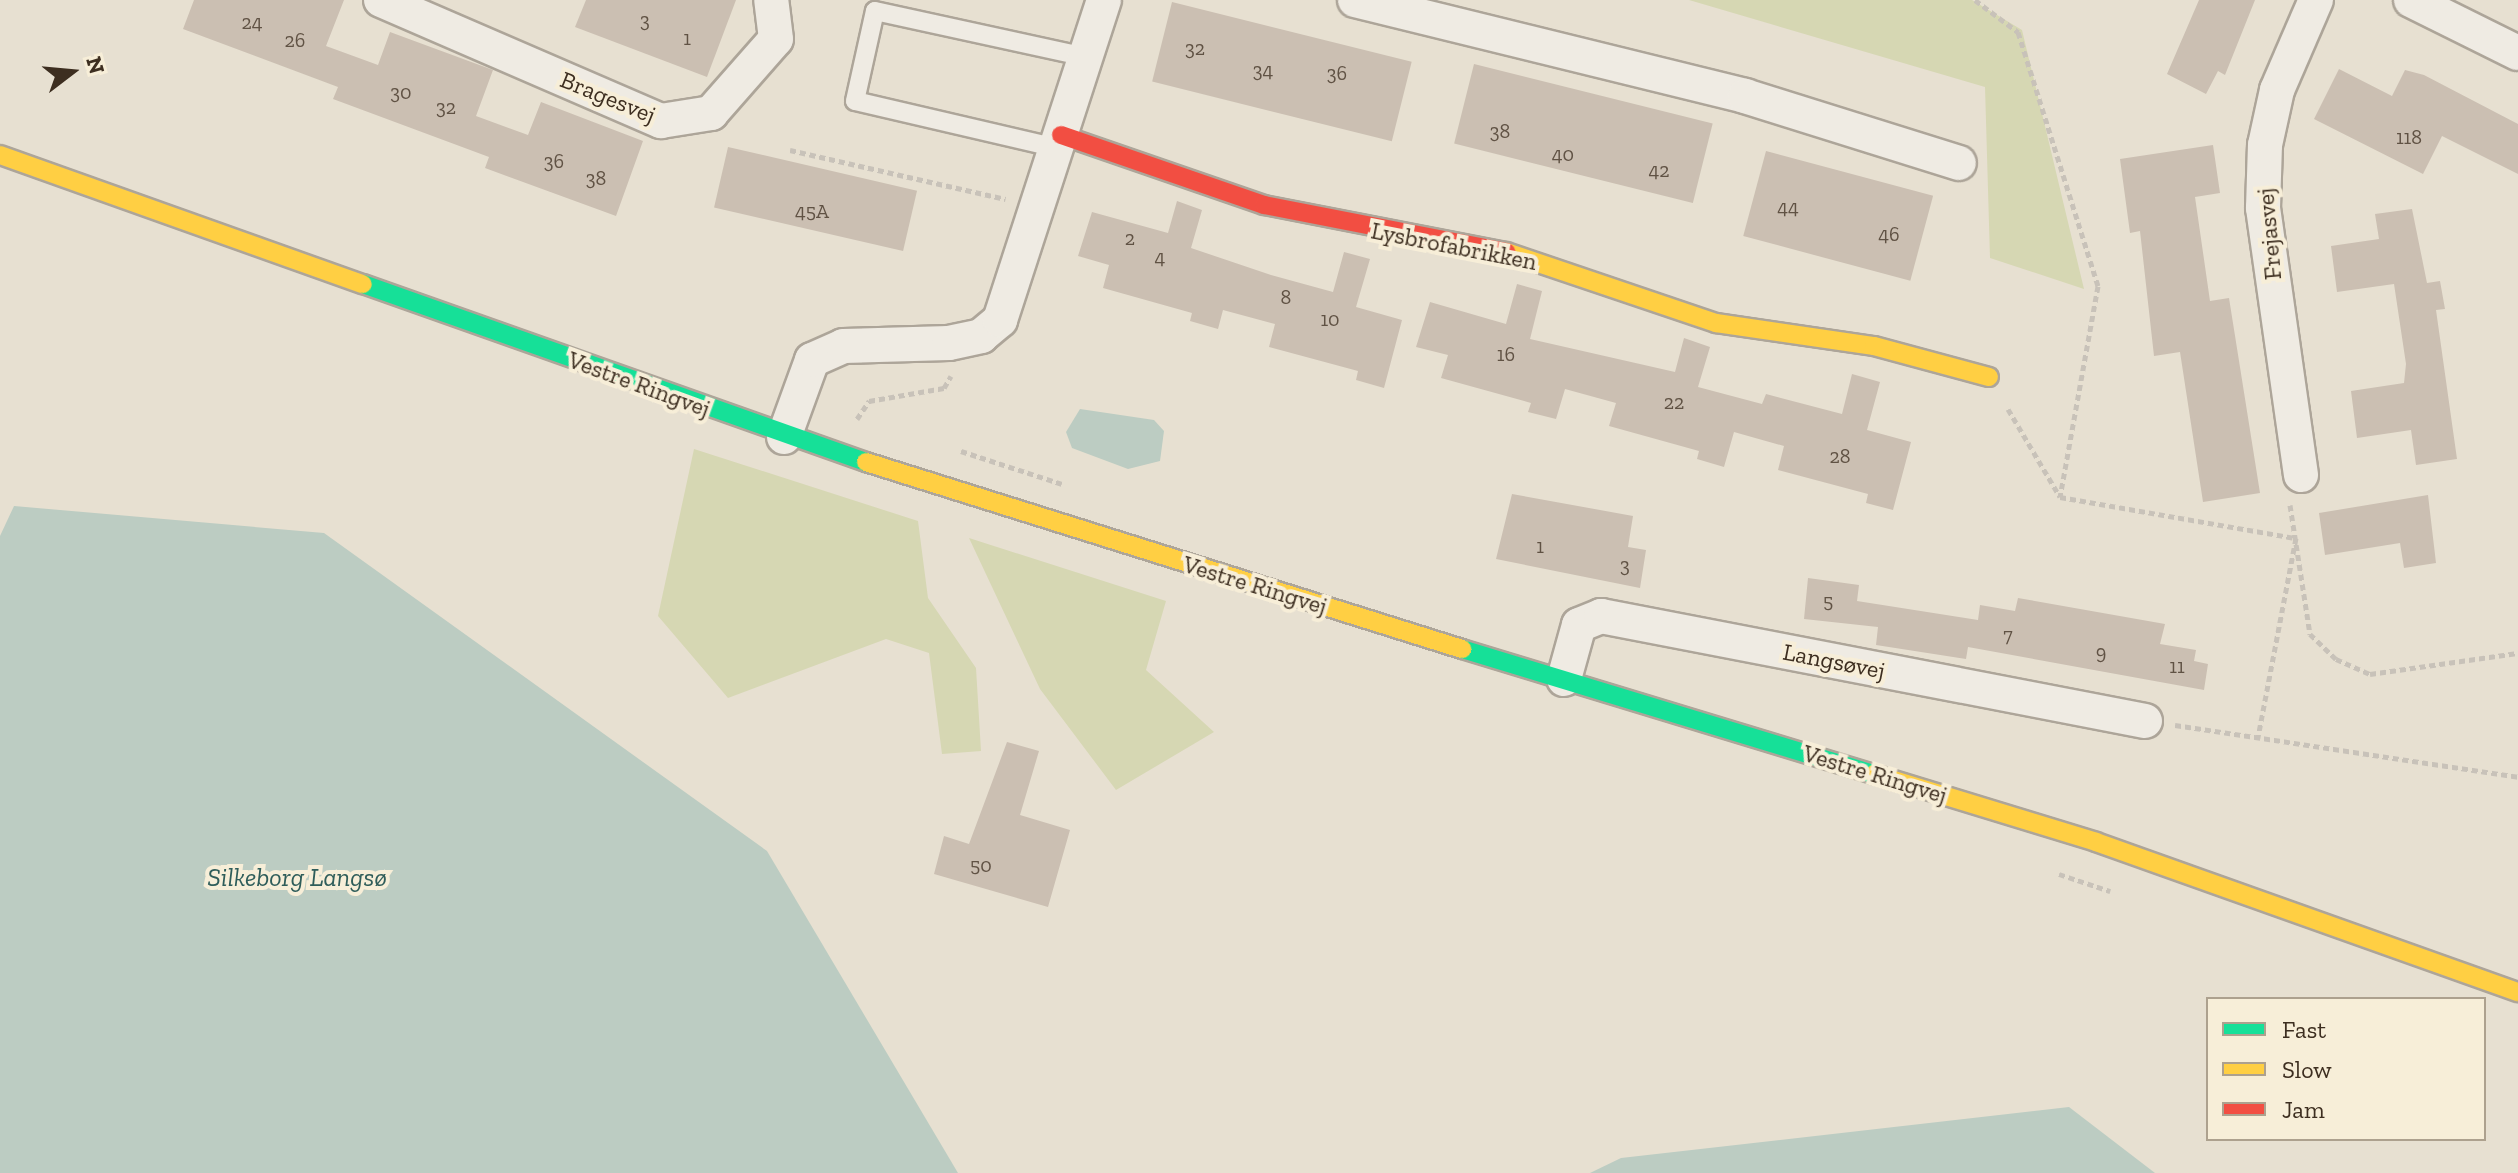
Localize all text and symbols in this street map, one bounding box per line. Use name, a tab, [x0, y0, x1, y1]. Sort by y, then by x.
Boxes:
house number: 3	[640, 8, 650, 32]
house number: 24	[241, 10, 263, 34]
house number: 1	[683, 26, 691, 50]
house number: 26	[285, 28, 305, 52]
north arrow	[32, 32, 112, 112]
house number: 32	[1185, 36, 1205, 60]
text: N	[80, 53, 111, 77]
house number: 34	[1253, 58, 1273, 82]
house number: 36	[1327, 61, 1347, 85]
street label: Bragesvej	[556, 65, 660, 129]
house number: 30	[390, 80, 412, 104]
house number: 32	[436, 95, 456, 119]
house number: 38	[1490, 119, 1510, 143]
house number: 118	[2396, 125, 2422, 149]
house number: 40	[1552, 142, 1574, 166]
house number: 36	[544, 149, 564, 173]
house number: 42	[1648, 158, 1670, 182]
house number: 38	[586, 166, 606, 190]
street label: Frejasvej	[2251, 187, 2287, 281]
house number: 44	[1777, 195, 1799, 219]
house number: 45A	[795, 199, 829, 223]
street label: Lysbrofabrikken	[1369, 216, 1539, 276]
house number: 46	[1878, 222, 1900, 246]
house number: 2	[1125, 226, 1135, 250]
house number: 4	[1155, 245, 1165, 269]
house number: 8	[1281, 285, 1291, 309]
house number: 10	[1320, 307, 1340, 331]
house number: 16	[1497, 342, 1515, 366]
street label: Vestre Ringvej	[564, 345, 714, 423]
house number: 22	[1664, 390, 1684, 414]
house number: 28	[1829, 444, 1851, 468]
house number: 1	[1536, 534, 1544, 558]
street label: Vestre Ringvej	[1180, 549, 1330, 621]
house number: 3	[1620, 553, 1630, 577]
house number: 5	[1823, 589, 1833, 613]
house number: 7	[2003, 623, 2013, 647]
street label: Langsøvej	[1781, 637, 1887, 685]
house number: 9	[2096, 640, 2106, 664]
house number: 11	[2169, 654, 2185, 678]
street label: Vestre Ringvej	[1800, 738, 1950, 810]
house number: 50	[970, 853, 992, 877]
water label: Silkeborg Langsø	[207, 862, 387, 894]
legend	[2206, 997, 2486, 1141]
text: Fast	[2282, 1015, 2326, 1044]
text: Slow	[2282, 1055, 2332, 1084]
text: Jam	[2282, 1095, 2325, 1124]

